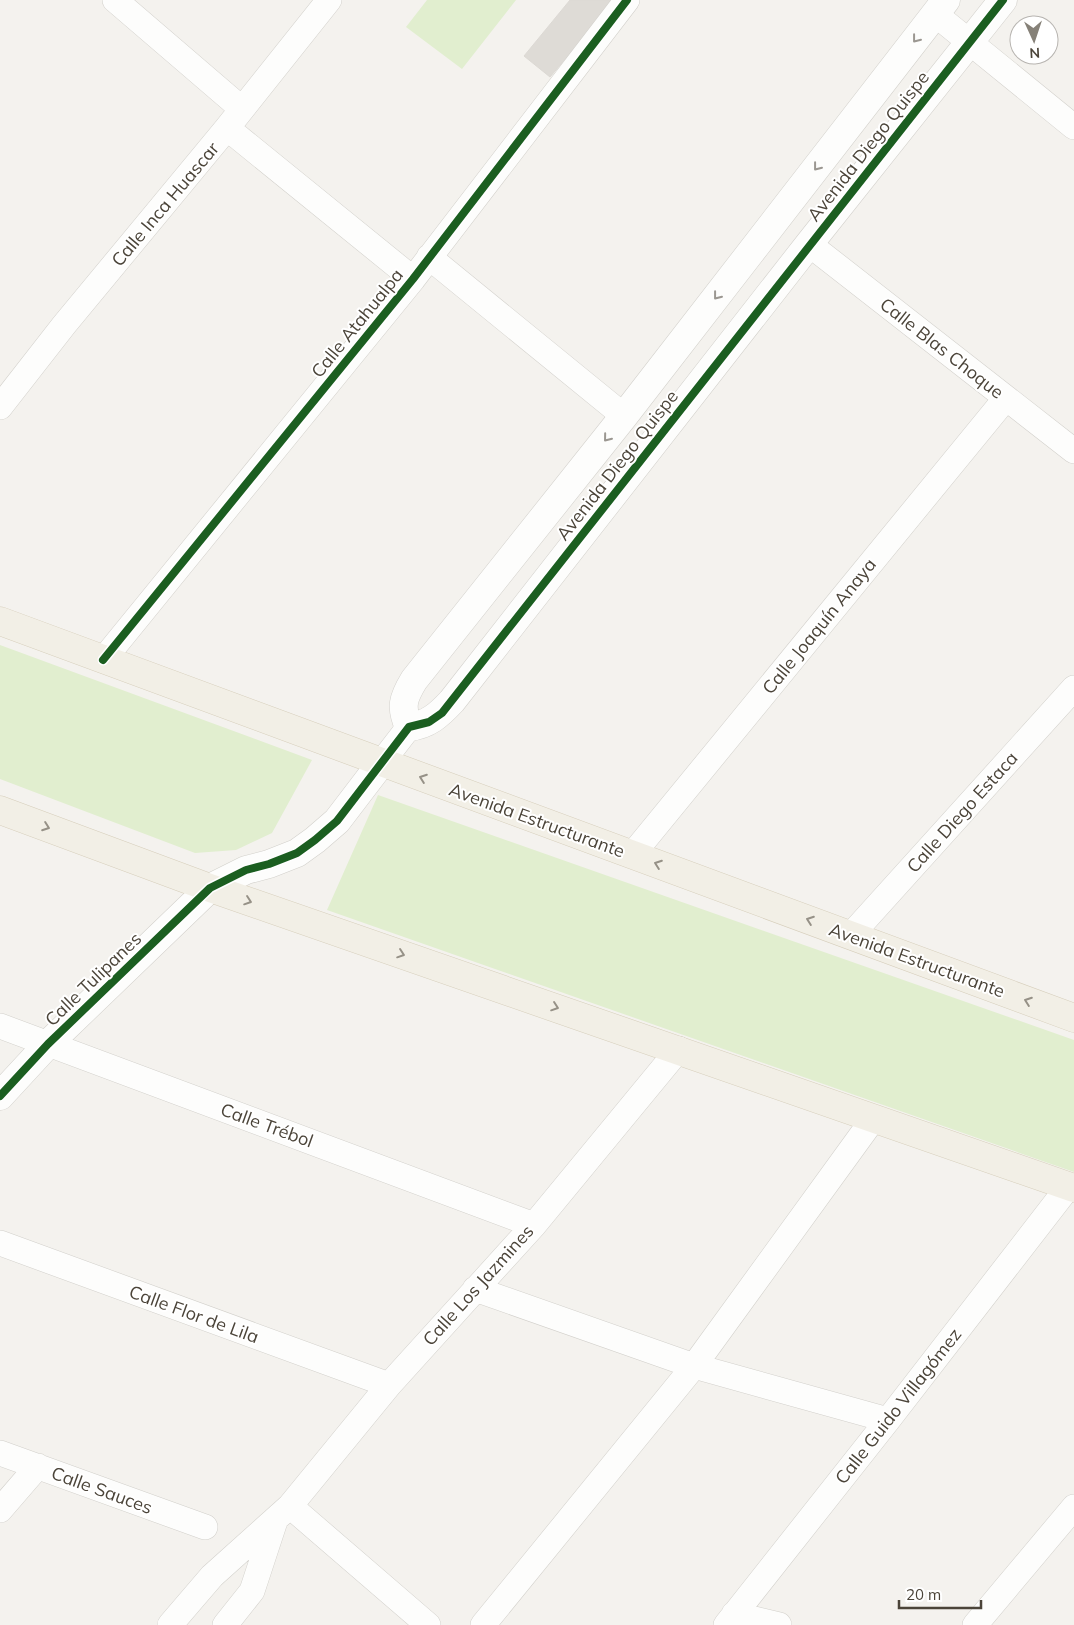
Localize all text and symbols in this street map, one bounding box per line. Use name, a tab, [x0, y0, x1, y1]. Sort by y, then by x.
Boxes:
north arrow	[1009, 15, 1059, 65]
one-way arrow	[914, 33, 922, 42]
text: N	[1029, 44, 1040, 62]
street label: Avenida Diego Quispe	[802, 66, 934, 226]
street label: Calle Inca Huascar	[106, 137, 224, 271]
one-way arrow	[814, 161, 822, 170]
street label: Calle Atahualpa	[306, 264, 408, 382]
one-way arrow	[714, 290, 723, 300]
street label: Calle Blas Choque	[875, 292, 1009, 404]
street label: Avenida Diego Quispe	[551, 385, 683, 545]
one-way arrow	[604, 432, 612, 441]
street label: Calle Joaquín Anaya	[757, 553, 881, 699]
street label: Calle Diego Estaca	[902, 747, 1022, 877]
one-way arrow	[419, 774, 428, 784]
street label: Avenida Estructurante	[446, 778, 628, 862]
one-way arrow	[41, 821, 50, 831]
one-way arrow	[654, 860, 662, 870]
one-way arrow	[243, 895, 252, 905]
one-way arrow	[806, 916, 815, 926]
street label: Avenida Estructurante	[826, 918, 1008, 1002]
street label: Calle Tulipanes	[40, 927, 146, 1031]
one-way arrow	[397, 948, 405, 958]
one-way arrow	[1024, 997, 1033, 1007]
one-way arrow	[550, 1001, 559, 1011]
street label: Calle Trébol	[218, 1098, 316, 1152]
street label: Calle Los Jazmines	[418, 1220, 538, 1350]
street label: Calle Flor de Lila	[126, 1280, 262, 1348]
street label: Calle Guido Villagómez	[830, 1323, 966, 1489]
street label: Calle Sauces	[48, 1461, 156, 1519]
scale bar	[899, 1578, 982, 1610]
text: 20 m	[906, 1585, 941, 1604]

